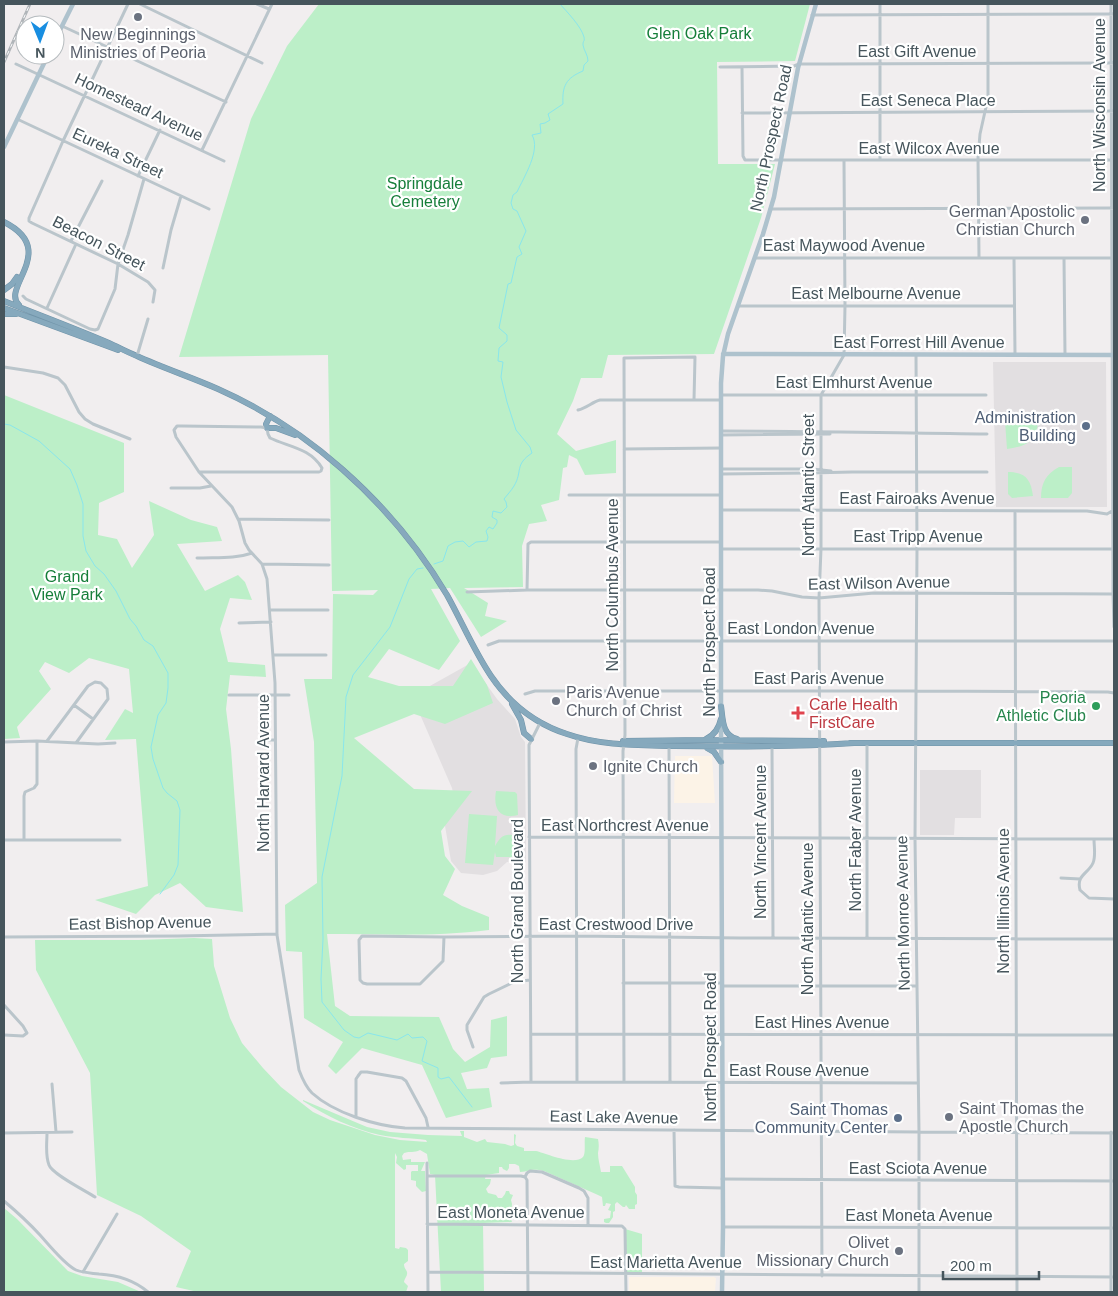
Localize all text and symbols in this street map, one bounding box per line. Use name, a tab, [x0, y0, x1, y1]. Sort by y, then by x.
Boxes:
marker: New Beginnings Ministries of Peoria	[132, 11, 144, 23]
north arrow	[15, 15, 65, 65]
street label: North Wisconsin Avenue	[1091, 18, 1108, 192]
park label: Glen Oak Park	[647, 25, 752, 42]
place label: New Beginnings Ministries of Peoria	[70, 26, 206, 61]
street label: East Gift Avenue	[858, 43, 977, 60]
text: N	[35, 45, 45, 61]
street label: North Prospect Road	[747, 63, 795, 213]
street label: Homestead Avenue	[72, 70, 206, 144]
street label: East Seneca Place	[860, 92, 996, 109]
street label: Eureka Street	[70, 125, 166, 182]
street label: East Wilcox Avenue	[858, 140, 1000, 157]
park label: Springdale Cemetery	[387, 175, 463, 210]
place label: German Apostolic Christian Church	[949, 203, 1075, 238]
street label: Beacon Street	[50, 212, 149, 274]
marker: German Apostolic Christian Church	[1079, 214, 1091, 226]
street label: East Maywood Avenue	[763, 237, 925, 254]
street label: East Melbourne Avenue	[791, 285, 961, 302]
street label: East Forrest Hill Avenue	[833, 334, 1005, 351]
street label: East Elmhurst Avenue	[775, 374, 933, 391]
place label: Administration Building	[975, 409, 1076, 444]
street label: North Atlantic Street	[800, 413, 817, 556]
marker: Administration Building	[1080, 420, 1092, 432]
street label: East Fairoaks Avenue	[839, 490, 995, 507]
street label: North Columbus Avenue	[604, 498, 621, 672]
street label: East Tripp Avenue	[853, 528, 983, 545]
street label: North Prospect Road	[701, 567, 718, 717]
park label: Grand View Park	[31, 568, 104, 603]
street label: East Wilson Avenue	[808, 573, 950, 593]
street label: East London Avenue	[727, 620, 875, 637]
street label: East Paris Avenue	[754, 670, 884, 687]
place label: Paris Avenue Church of Christ	[566, 684, 682, 719]
place label: Peoria Athletic Club	[996, 689, 1086, 724]
street label: North Harvard Avenue	[255, 694, 272, 852]
marker: Paris Avenue Church of Christ	[550, 695, 562, 707]
place label: Carle Health FirstCare	[809, 696, 898, 731]
marker: Peoria Athletic Club	[1090, 700, 1102, 712]
marker: Carle Health FirstCare	[791, 706, 805, 720]
place label: Ignite Church	[603, 758, 698, 775]
marker: Ignite Church	[587, 760, 599, 772]
street label: North Vincent Avenue	[752, 765, 769, 919]
street label: North Faber Avenue	[847, 768, 864, 911]
street label: East Northcrest Avenue	[541, 817, 709, 834]
street label: North Grand Boulevard	[509, 819, 526, 983]
street label: North Illinois Avenue	[995, 828, 1012, 974]
street label: North Monroe Avenue	[893, 835, 913, 991]
street label: North Atlantic Avenue	[799, 843, 816, 995]
street label: East Bishop Avenue	[68, 913, 212, 933]
street label: East Crestwood Drive	[539, 916, 693, 933]
street label: North Prospect Road	[702, 972, 719, 1122]
street label: East Hines Avenue	[755, 1014, 890, 1031]
street label: East Rouse Avenue	[729, 1062, 869, 1079]
place label: Saint Thomas the Apostle Church	[959, 1100, 1084, 1135]
place label: Saint Thomas Community Center	[755, 1101, 889, 1136]
street label: East Lake Avenue	[550, 1107, 679, 1127]
marker: Saint Thomas the Apostle Church	[943, 1111, 955, 1123]
marker: Saint Thomas Community Center	[892, 1112, 904, 1124]
street label: East Sciota Avenue	[849, 1160, 987, 1177]
street label: East Moneta Avenue	[437, 1204, 585, 1221]
street label: East Moneta Avenue	[845, 1207, 993, 1224]
place label: Olivet Missionary Church	[757, 1234, 890, 1269]
marker: Olivet Missionary Church	[893, 1245, 905, 1257]
scale bar	[943, 1248, 1039, 1280]
street label: East Marietta Avenue	[590, 1254, 742, 1271]
text: 200 m	[950, 1257, 992, 1274]

